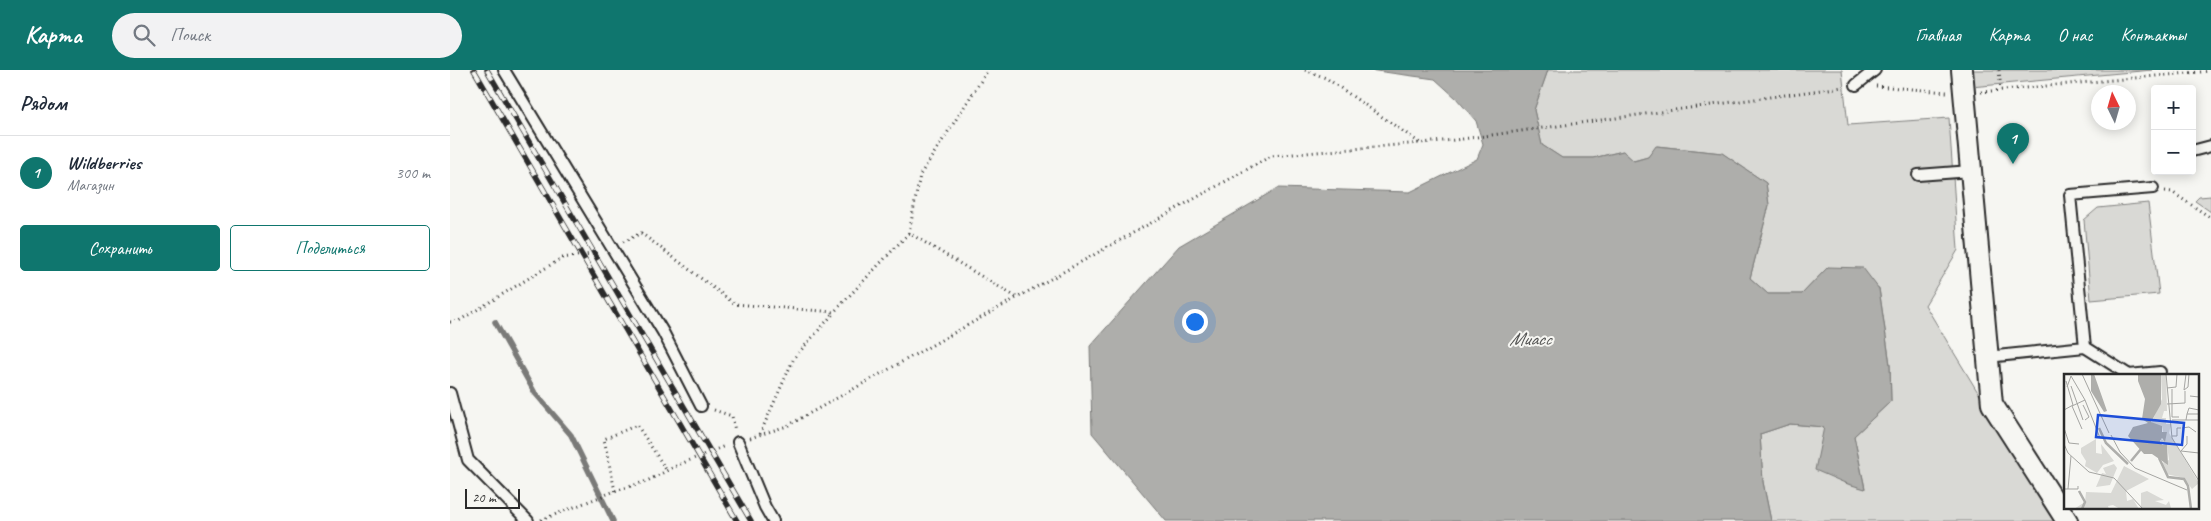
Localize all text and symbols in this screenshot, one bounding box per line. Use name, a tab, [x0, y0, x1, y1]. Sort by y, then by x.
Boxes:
search box	[112, 13, 462, 58]
text: Карта	[25, 20, 82, 50]
icon: search	[130, 21, 158, 49]
text: Поиск	[170, 23, 210, 47]
text: Главная	[1916, 24, 1961, 46]
text: Карта	[1989, 24, 2030, 46]
text: О нас	[2058, 24, 2093, 46]
text: Контакты	[2121, 24, 2186, 46]
north arrow	[2091, 85, 2136, 130]
map controls	[2151, 85, 2196, 175]
button: +	[2151, 85, 2196, 130]
text: Рядом	[20, 90, 67, 116]
pin: 1	[1997, 123, 2029, 164]
button: −	[2151, 130, 2196, 175]
text: Wildberries	[67, 151, 141, 175]
text: 1	[32, 163, 40, 183]
text: 300 m	[396, 163, 430, 183]
text: Магазин	[67, 175, 114, 195]
button: Сохранить	[20, 225, 220, 271]
button: Поделиться	[230, 225, 430, 271]
your location	[1182, 309, 1208, 335]
water label: Миасс	[1509, 327, 1553, 351]
inset map	[2064, 374, 2198, 508]
scale bar	[465, 486, 520, 509]
text: 20 m	[472, 489, 496, 506]

